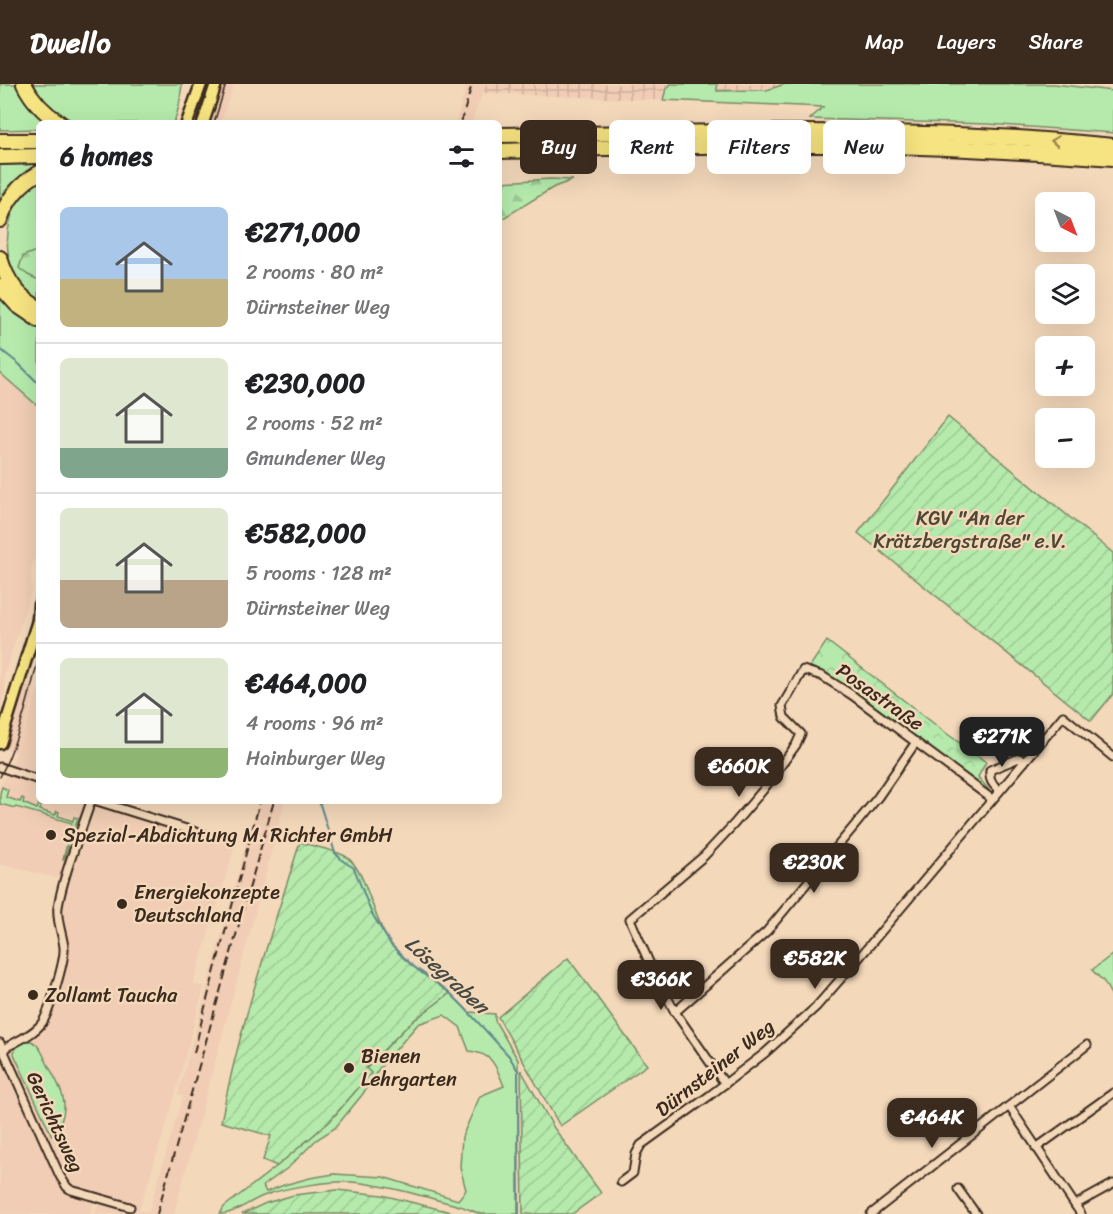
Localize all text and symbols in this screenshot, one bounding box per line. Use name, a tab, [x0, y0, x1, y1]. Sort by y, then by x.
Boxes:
text: Dwello	[30, 18, 111, 67]
text: Map	[865, 23, 904, 61]
text: Layers	[937, 23, 996, 61]
text: Share	[1029, 23, 1083, 61]
chip: Buy	[520, 120, 597, 174]
chip: Rent	[609, 120, 695, 174]
chip: Filters	[707, 120, 811, 174]
chip: New	[823, 120, 905, 174]
text: 6 homes	[60, 133, 152, 179]
one-way arrow	[1050, 135, 1059, 148]
icon: filters	[445, 140, 478, 173]
north arrow	[1035, 192, 1095, 252]
map controls	[1035, 192, 1095, 468]
text: €271,000	[246, 209, 361, 255]
icon: home	[108, 231, 180, 303]
text: 2 rooms · 80 m²	[246, 255, 384, 290]
button: layers	[1035, 264, 1095, 324]
text: Dürnsteiner Weg	[246, 290, 390, 325]
button: +	[1035, 336, 1095, 396]
text: €230,000	[246, 360, 365, 406]
icon: home	[108, 382, 180, 454]
text: 2 rooms · 52 m²	[246, 406, 383, 441]
button: −	[1035, 408, 1095, 468]
text: Gmundener Weg	[246, 441, 386, 476]
park label: KGV "An der Krätzbergstraße" e.V.	[873, 501, 1067, 559]
text: €582,000	[246, 510, 366, 556]
icon: home	[108, 532, 180, 604]
text: 5 rooms · 128 m²	[246, 556, 392, 591]
text: Dürnsteiner Weg	[246, 591, 390, 626]
street label: Posastraße	[829, 654, 931, 740]
text: €464,000	[246, 660, 367, 706]
icon: home	[108, 682, 180, 754]
text: 4 rooms · 96 m²	[246, 706, 384, 741]
pin: €271K	[960, 717, 1044, 768]
text: €271K	[974, 719, 1030, 754]
text: Hainburger Weg	[246, 741, 386, 776]
pin: €660K	[697, 747, 781, 798]
text: €660K	[709, 749, 769, 784]
place label: Spezial-Abdichtung M. Richter GmbH	[63, 818, 393, 853]
marker: Spezial-Abdichtung M. Richter GmbH	[44, 828, 58, 842]
pin: €230K	[772, 843, 856, 894]
text: €230K	[784, 845, 844, 880]
place label: Energiekonzepte Deutschland	[134, 875, 280, 933]
marker: Energiekonzepte Deutschland	[115, 897, 129, 911]
water label: Lösegraben	[396, 926, 500, 1026]
pin: €582K	[773, 939, 857, 990]
text: €582K	[784, 941, 846, 976]
pin: €366K	[619, 960, 703, 1011]
text: €366K	[631, 962, 691, 997]
place label: Zollamt Taucha	[45, 978, 178, 1013]
marker: Zollamt Taucha	[26, 988, 40, 1002]
street label: Dürnsteiner Weg	[647, 1010, 783, 1126]
place label: Bienen Lehrgarten	[361, 1039, 457, 1097]
marker: Bienen Lehrgarten	[342, 1061, 356, 1075]
street label: Gerichtsweg	[16, 1065, 94, 1179]
pin: €464K	[890, 1098, 974, 1149]
text: €464K	[901, 1100, 963, 1135]

